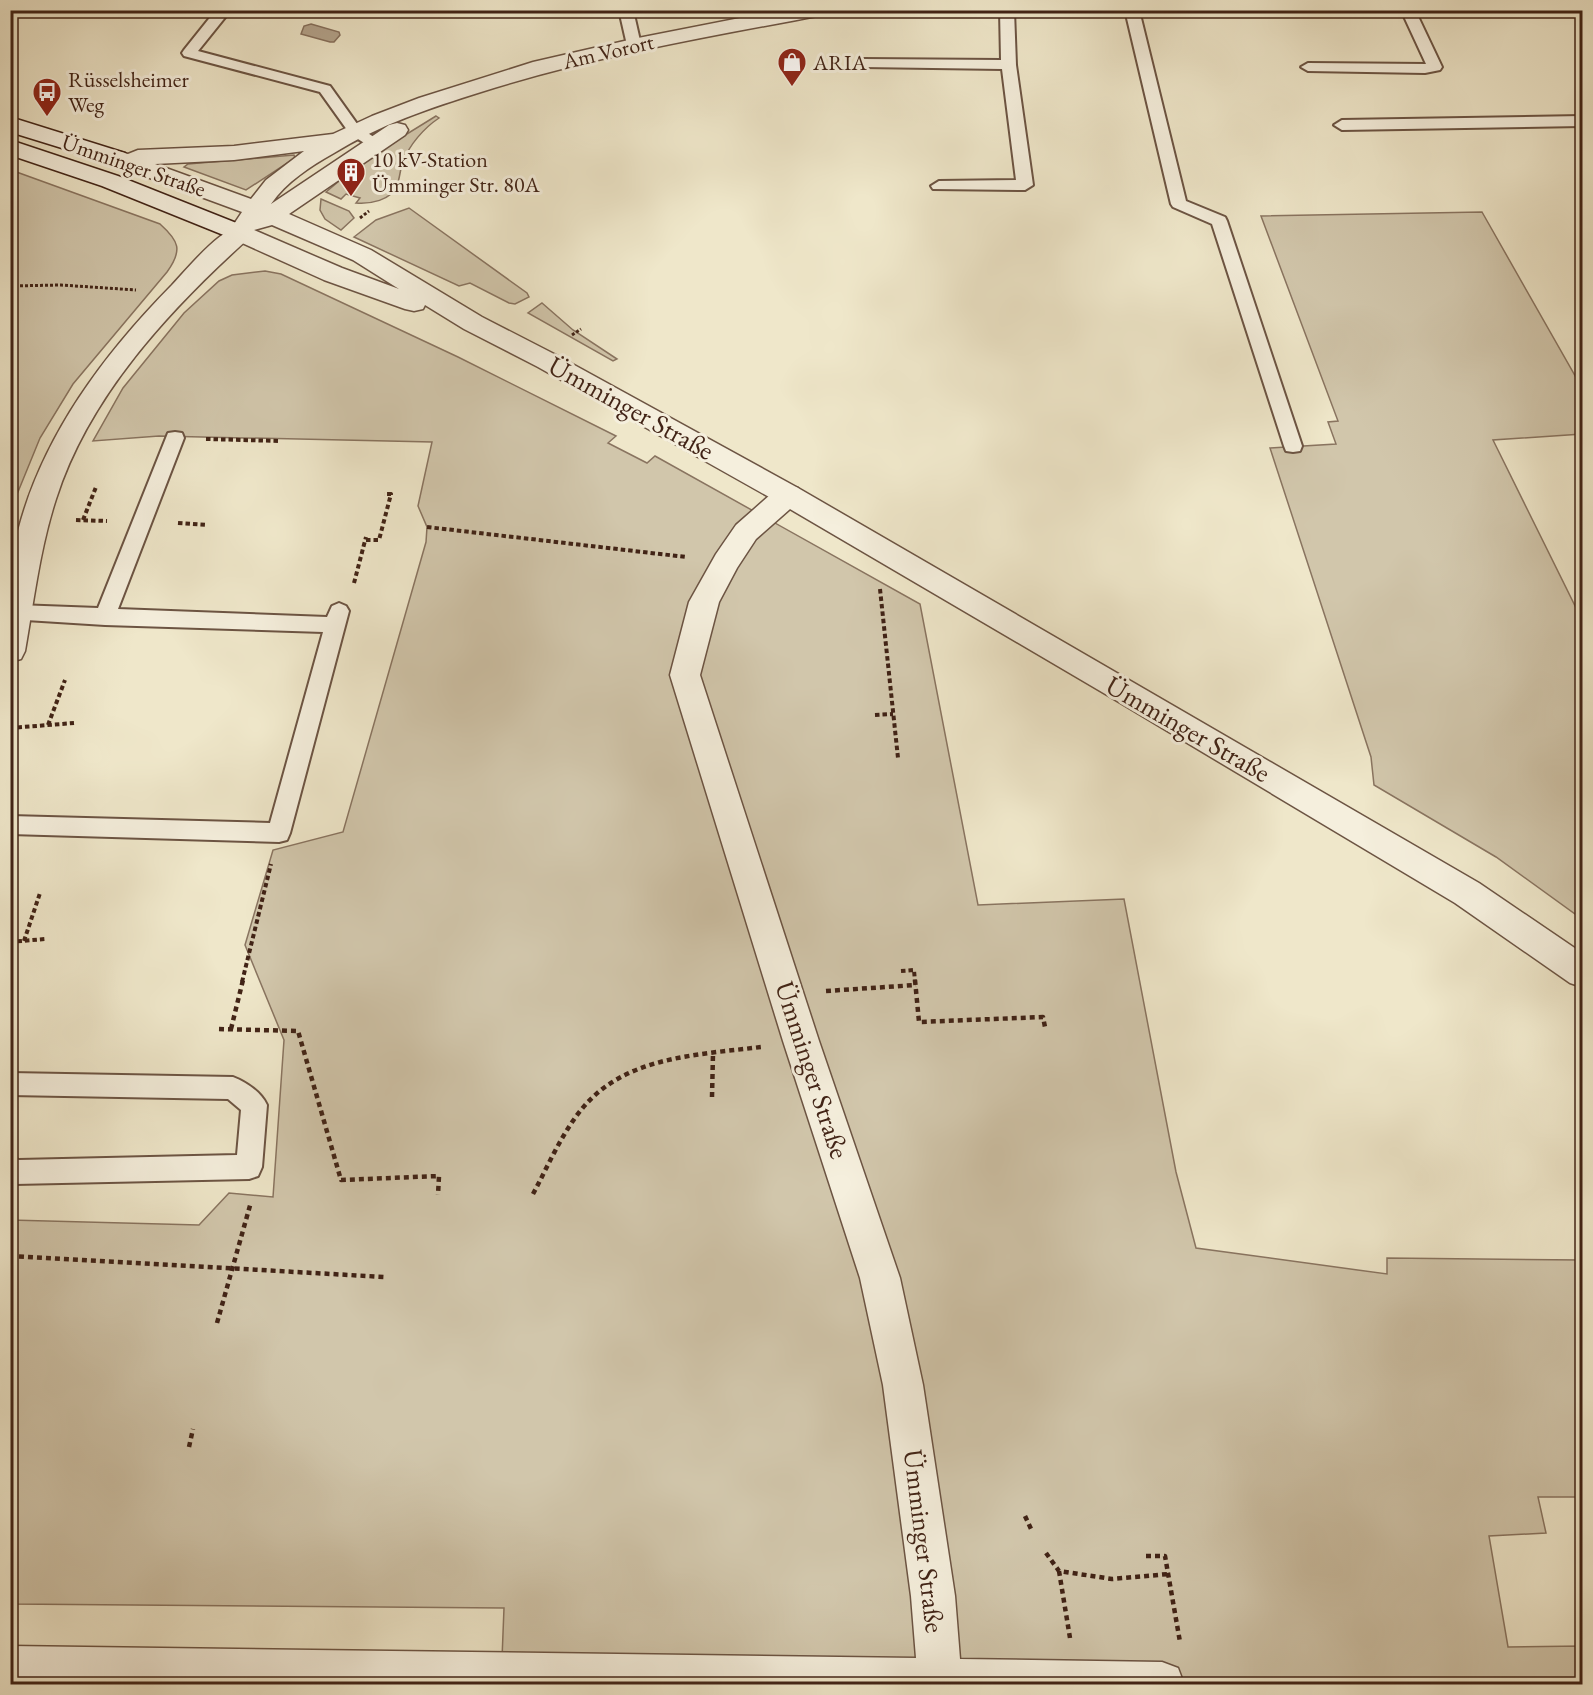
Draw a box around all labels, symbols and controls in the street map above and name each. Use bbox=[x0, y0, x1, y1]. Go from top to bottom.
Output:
street label: Am Vorort bbox=[559, 27, 657, 76]
shop icon: ARIA bbox=[776, 46, 808, 88]
place label: ARIA bbox=[812, 48, 867, 77]
place label: Rüsselsheimer Weg bbox=[68, 65, 189, 119]
bus stop icon: Rüsselsheimer Weg bbox=[31, 76, 63, 118]
street label: Ümminger Straße bbox=[58, 127, 210, 204]
place label: 10 kV-Station Ümminger Str. 80A bbox=[372, 145, 540, 199]
building icon: 10 kV-Station Ümminger Str. 80A bbox=[335, 156, 367, 198]
street label: Ümminger Straße bbox=[542, 348, 720, 468]
street label: Ümminger Straße bbox=[1100, 667, 1277, 790]
street label: Ümminger Straße bbox=[767, 977, 858, 1163]
street label: Ümminger Straße bbox=[896, 1447, 953, 1635]

